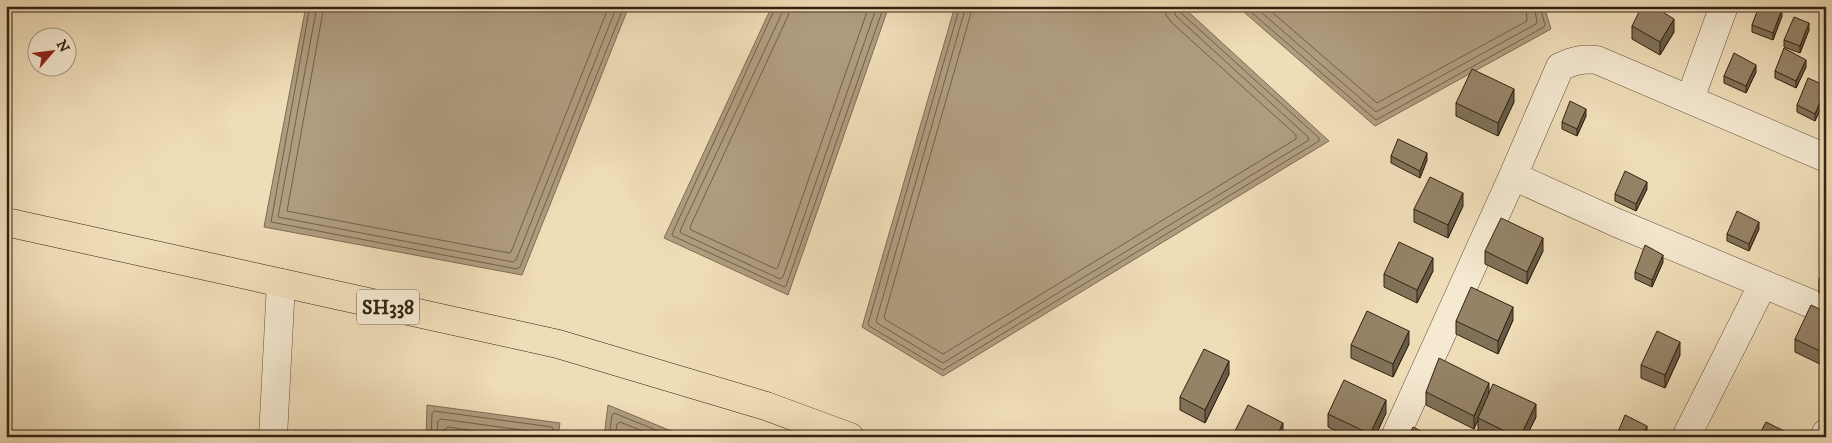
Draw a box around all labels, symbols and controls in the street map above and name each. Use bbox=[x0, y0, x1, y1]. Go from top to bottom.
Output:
north arrow bbox=[28, 28, 78, 78]
text: N bbox=[52, 37, 73, 56]
road number: SH338 bbox=[357, 290, 419, 324]

